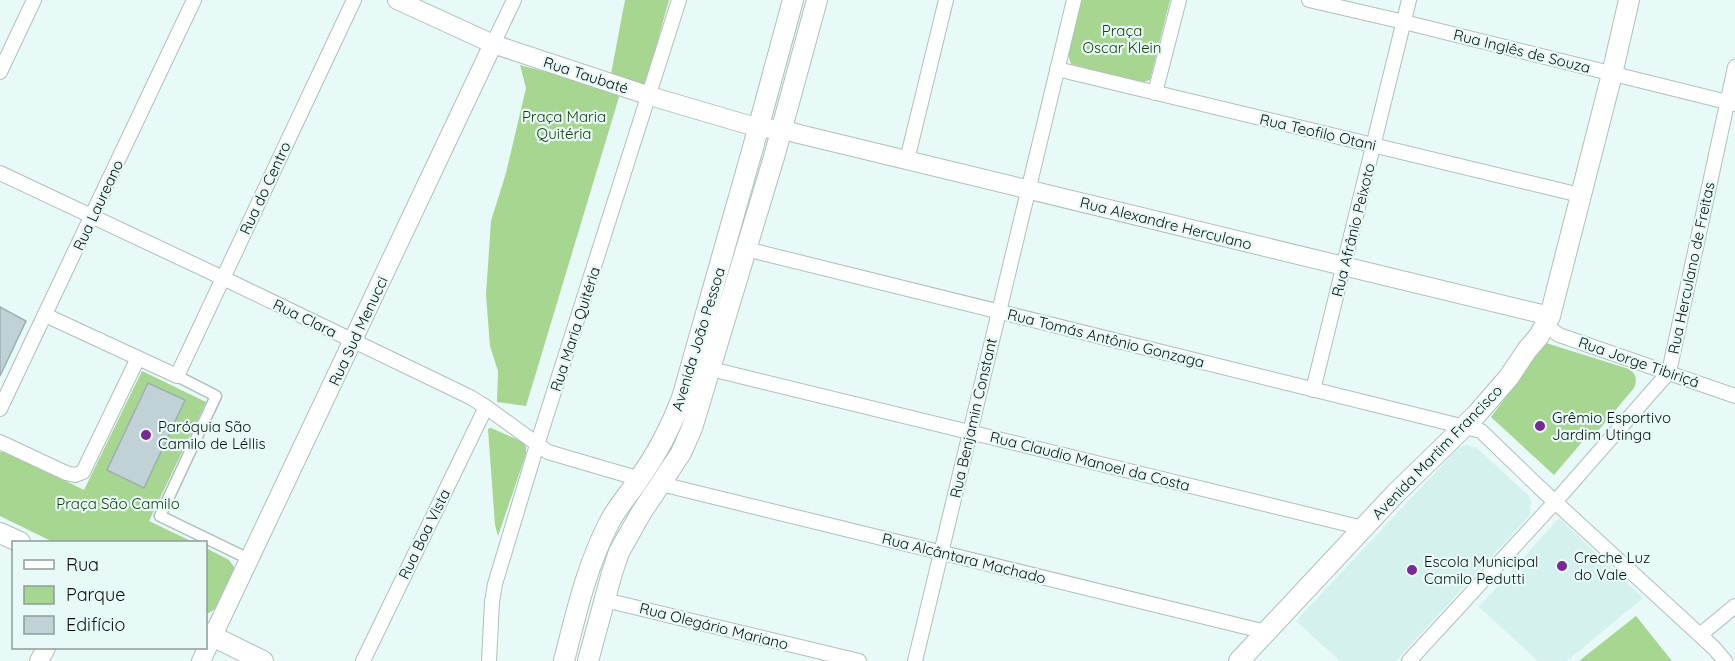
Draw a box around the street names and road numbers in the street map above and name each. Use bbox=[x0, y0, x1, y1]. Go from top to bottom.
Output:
street label: Rua Inglês de Souza bbox=[1452, 25, 1592, 77]
street label: Rua Taubaté bbox=[541, 52, 631, 98]
street label: Rua Teofilo Otani bbox=[1258, 109, 1378, 155]
street label: Rua do Centro bbox=[235, 138, 295, 238]
street label: Rua Laureano bbox=[69, 157, 127, 253]
street label: Rua Afrânio Peixoto bbox=[1327, 161, 1379, 299]
street label: Rua Herculano de Freitas bbox=[1663, 180, 1719, 356]
street label: Rua Alexandre Herculano bbox=[1078, 192, 1254, 254]
street label: Rua Maria Quitéria bbox=[546, 264, 604, 394]
street label: Avenida João Pessoa bbox=[667, 265, 729, 413]
street label: Rua Sud Menucci bbox=[324, 273, 392, 389]
street label: Rua Clara bbox=[270, 294, 340, 342]
street label: Rua Tomás Antônio Gonzaga bbox=[1006, 304, 1206, 372]
street label: Rua Jorge Tibiriçá bbox=[1576, 332, 1702, 392]
street label: Rua Benjamin Constant bbox=[945, 336, 1001, 500]
street label: Avenida Martim Francisco bbox=[1368, 381, 1506, 523]
street label: Rua Claudio Manoel da Costa bbox=[988, 427, 1192, 495]
street label: Rua Boa Vista bbox=[394, 486, 454, 582]
street label: Rua Alcântara Machado bbox=[880, 528, 1048, 588]
street label: Rua Olegário Mariano bbox=[638, 598, 790, 654]

